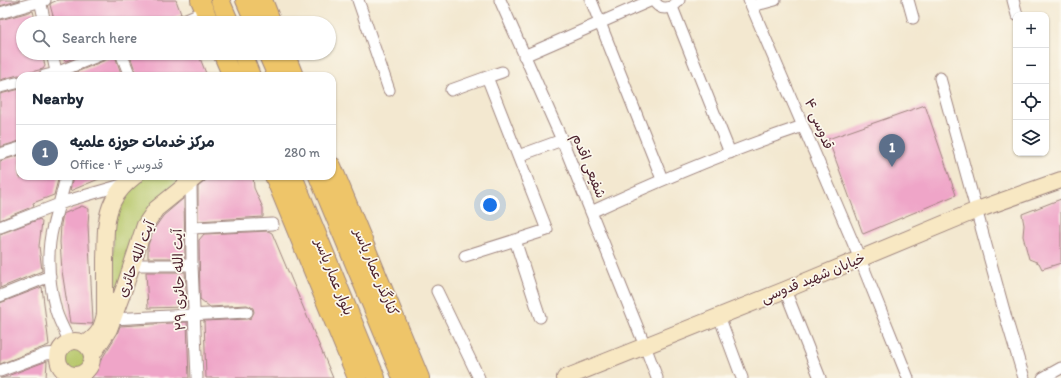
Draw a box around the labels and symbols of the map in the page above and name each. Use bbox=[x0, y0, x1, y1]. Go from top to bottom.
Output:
street label: قدوسی ۴ bbox=[801, 96, 837, 152]
street label: شفیعی اقدم bbox=[566, 131, 610, 202]
pin: 1 bbox=[879, 134, 905, 167]
your location bbox=[480, 195, 500, 215]
street label: آیت الله حائری bbox=[114, 218, 159, 300]
street label: کنارگذر عمار یاسر bbox=[350, 225, 402, 318]
street label: آیت الله حائری ۲۹ bbox=[169, 228, 189, 331]
street label: بلوار عمار یاسر bbox=[311, 235, 357, 318]
street label: خیابان شهید قدوسی bbox=[758, 249, 868, 307]

